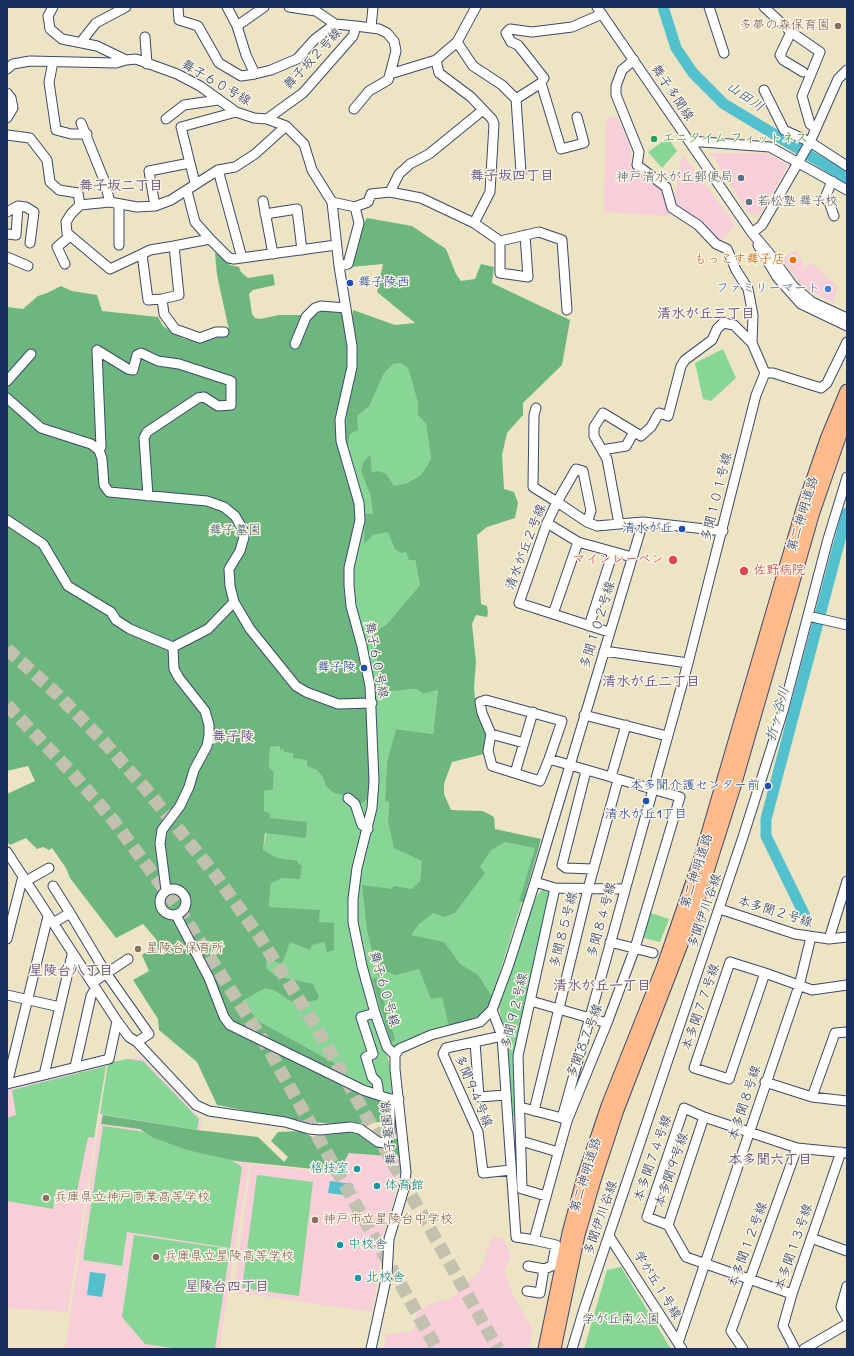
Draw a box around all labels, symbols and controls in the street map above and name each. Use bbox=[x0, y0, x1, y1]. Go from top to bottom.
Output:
place label: 多夢の森保育園 bbox=[739, 18, 830, 34]
marker: 多夢の森保育園 bbox=[833, 21, 843, 31]
street label: 舞子坂２号線 bbox=[281, 25, 345, 93]
street label: 舞子６０号線 bbox=[178, 57, 254, 109]
street label: 舞子多聞線 bbox=[647, 62, 697, 124]
water label: 山田川 bbox=[723, 78, 767, 116]
place label: エニタイム フィットネス bbox=[662, 131, 808, 147]
marker: エニタイム フィットネス bbox=[649, 134, 659, 144]
district label: 舞子坂四丁目 bbox=[470, 168, 554, 184]
place label: 神戸清水が丘郵便局 bbox=[616, 170, 733, 186]
marker: 神戸清水が丘郵便局 bbox=[736, 173, 746, 183]
district label: 舞子坂二丁目 bbox=[79, 178, 163, 194]
place label: 若松塾 舞子校 bbox=[757, 194, 838, 210]
marker: 若松塾 舞子校 bbox=[744, 197, 754, 207]
place label: もっこす舞子店 bbox=[694, 252, 785, 268]
marker: もっこす舞子店 bbox=[788, 255, 798, 265]
place label: 舞子陵西 bbox=[358, 275, 410, 291]
marker: 舞子陵西 bbox=[345, 278, 355, 288]
place label: ファミリーマート bbox=[716, 281, 820, 297]
marker: ファミリーマート bbox=[823, 284, 833, 294]
district label: 清水が丘三丁目 bbox=[657, 306, 755, 322]
street label: 多聞１０１号線 bbox=[698, 451, 736, 543]
street label: 第二神明道路 bbox=[784, 474, 822, 554]
street label: 清水が丘２号線 bbox=[502, 502, 550, 592]
place label: 清水が丘 bbox=[622, 521, 674, 537]
park label: 舞子墓園 bbox=[209, 523, 261, 539]
marker: 清水が丘 bbox=[677, 524, 687, 534]
place label: マインレーベン bbox=[572, 552, 664, 568]
marker: マインレーベン bbox=[667, 554, 679, 566]
place label: 佐野病院 bbox=[753, 563, 805, 579]
marker: 佐野病院 bbox=[738, 565, 750, 577]
street label: 多聞１０２号線 bbox=[577, 579, 619, 671]
street label: 舞子６０号線 bbox=[361, 620, 391, 700]
place label: 舞子陵 bbox=[317, 660, 356, 676]
marker: 舞子陵 bbox=[359, 663, 369, 673]
district label: 清水が丘二丁目 bbox=[602, 674, 700, 690]
water label: 折ヶ谷川 bbox=[763, 685, 793, 743]
district label: 舞子陵 bbox=[212, 729, 254, 745]
place label: 本多聞介護センター前 bbox=[630, 778, 760, 794]
marker: 本多聞介護センター前 bbox=[763, 781, 773, 791]
marker: 清水が丘1丁目 bbox=[641, 796, 651, 806]
place label: 清水が丘1丁目 bbox=[605, 807, 687, 823]
street label: 第二神明道路 bbox=[678, 831, 716, 911]
street label: 多聞伊川谷線 bbox=[685, 872, 725, 950]
street label: 多聞８４号線 bbox=[584, 880, 620, 960]
street label: 多聞８５号線 bbox=[547, 890, 581, 970]
street label: 本多聞２号線 bbox=[735, 893, 815, 931]
place label: 星陵台保育所 bbox=[146, 941, 224, 957]
marker: 星陵台保育所 bbox=[133, 944, 143, 954]
street label: 舞子６０号線 bbox=[366, 949, 402, 1029]
street label: 本多聞７７号線 bbox=[679, 961, 723, 1053]
district label: 星陵台八丁目 bbox=[29, 963, 113, 979]
street label: 多聞９２号線 bbox=[499, 971, 531, 1051]
district label: 清水が丘一丁目 bbox=[553, 978, 651, 994]
street label: 多聞８７号線 bbox=[564, 1002, 606, 1080]
street label: 多聞９４号線 bbox=[451, 1052, 495, 1130]
street label: 本多聞８号線 bbox=[726, 1063, 764, 1143]
street label: 舞子墓園線 bbox=[378, 1100, 400, 1166]
street label: 本多聞７４号線 bbox=[631, 1112, 675, 1204]
street label: 本多聞９号線 bbox=[652, 1131, 692, 1209]
street label: 第二神明道路 bbox=[567, 1135, 605, 1215]
district label: 本多聞六丁目 bbox=[728, 1152, 812, 1168]
place label: 格技室 bbox=[310, 1161, 349, 1177]
marker: 格技室 bbox=[352, 1164, 362, 1174]
place label: 体育館 bbox=[385, 1178, 424, 1194]
street label: 多聞伊川谷線 bbox=[581, 1179, 621, 1257]
marker: 体育館 bbox=[372, 1181, 382, 1191]
place label: 兵庫県立神戸商業高等学校 bbox=[54, 1190, 210, 1206]
marker: 兵庫県立神戸商業高等学校 bbox=[41, 1193, 51, 1203]
street label: 本多聞１２号線 bbox=[725, 1200, 771, 1290]
street label: 本多聞１３号線 bbox=[772, 1201, 816, 1293]
place label: 神戸市立星陵台中学校 bbox=[323, 1212, 453, 1228]
marker: 神戸市立星陵台中学校 bbox=[310, 1215, 320, 1225]
place label: 中校舎 bbox=[348, 1237, 387, 1253]
marker: 中校舎 bbox=[335, 1240, 345, 1250]
street label: 学が丘１号線 bbox=[630, 1248, 684, 1322]
place label: 兵庫県立星陵高等学校 bbox=[164, 1249, 294, 1265]
marker: 兵庫県立星陵高等学校 bbox=[151, 1252, 161, 1262]
place label: 北校舎 bbox=[366, 1270, 405, 1286]
marker: 北校舎 bbox=[353, 1273, 363, 1283]
district label: 星陵台四丁目 bbox=[185, 1279, 269, 1295]
park label: 学が丘南公園 bbox=[582, 1312, 660, 1328]

